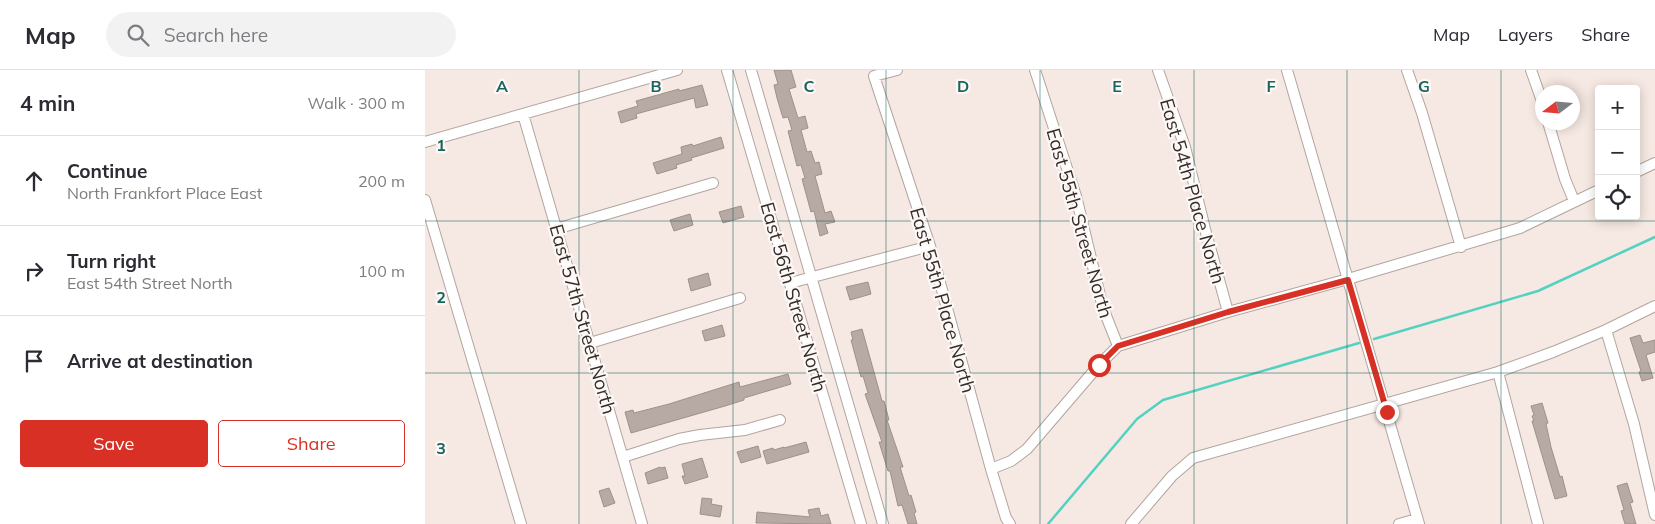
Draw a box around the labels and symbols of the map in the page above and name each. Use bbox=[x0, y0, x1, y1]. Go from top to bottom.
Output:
text: A bbox=[496, 76, 508, 96]
text: B bbox=[650, 76, 662, 96]
text: C bbox=[804, 76, 815, 96]
text: D bbox=[957, 76, 969, 96]
text: E bbox=[1112, 76, 1122, 96]
text: F bbox=[1266, 76, 1276, 96]
text: G bbox=[1418, 76, 1430, 96]
north arrow bbox=[1535, 85, 1580, 130]
street label: East 54th Place North bbox=[1155, 95, 1231, 287]
street label: East 55th Street North bbox=[1041, 125, 1119, 321]
text: 1 bbox=[436, 135, 446, 155]
street label: East 56th Street North bbox=[755, 199, 833, 395]
street label: East 55th Place North bbox=[905, 204, 981, 396]
street label: East 57th Street North bbox=[544, 221, 622, 417]
text: 2 bbox=[436, 287, 446, 307]
route start bbox=[1088, 354, 1111, 377]
route end bbox=[1376, 401, 1399, 424]
text: 3 bbox=[436, 438, 446, 458]

